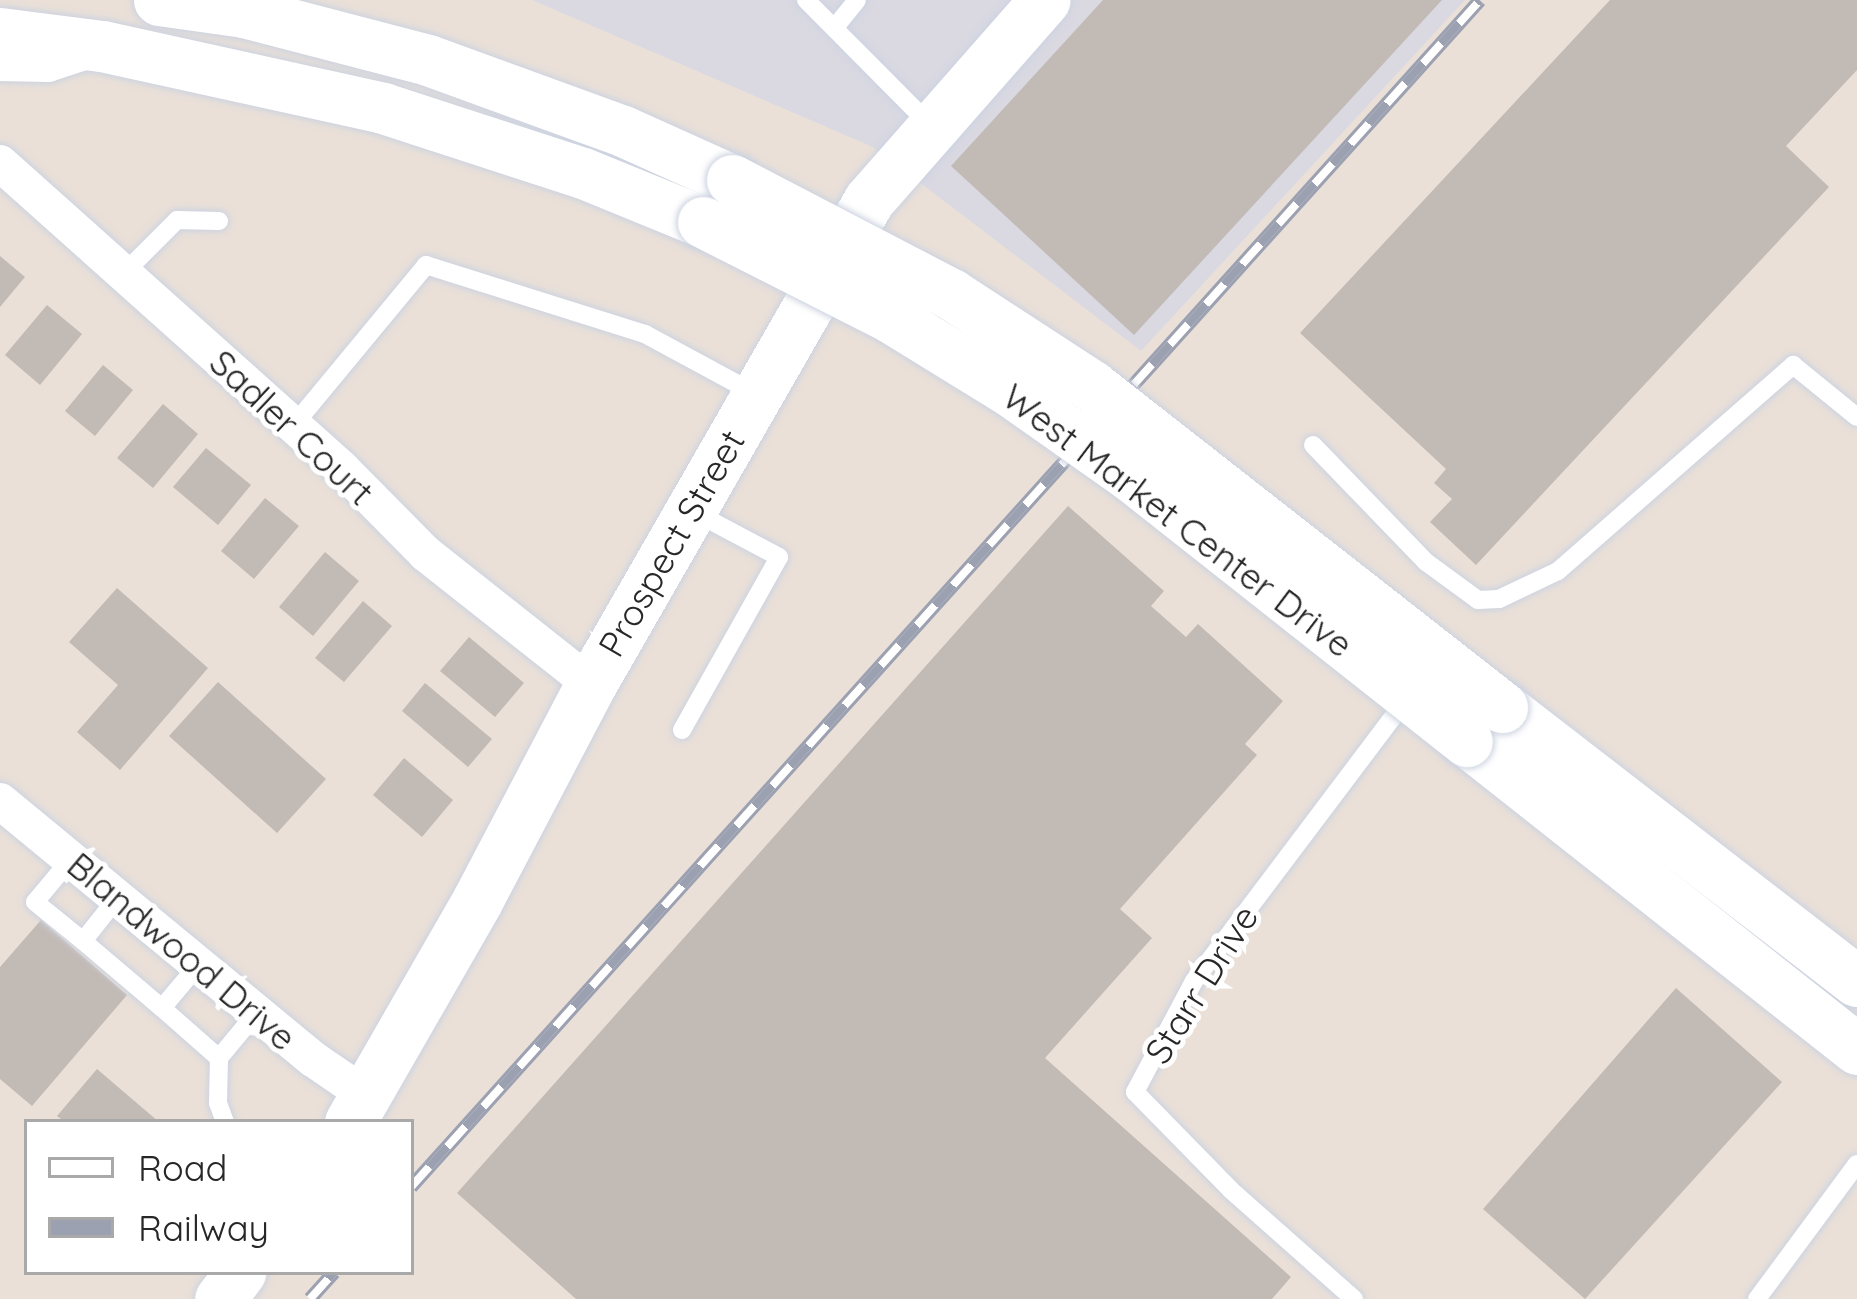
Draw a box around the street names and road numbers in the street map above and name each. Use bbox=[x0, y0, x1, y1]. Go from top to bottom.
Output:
street label: Sadler Court bbox=[201, 340, 383, 514]
street label: West Market Center Drive bbox=[994, 374, 1362, 666]
street label: Prospect Street bbox=[589, 422, 753, 664]
street label: Blandwood Drive bbox=[59, 843, 305, 1059]
street label: Starr Drive bbox=[1135, 897, 1267, 1071]

